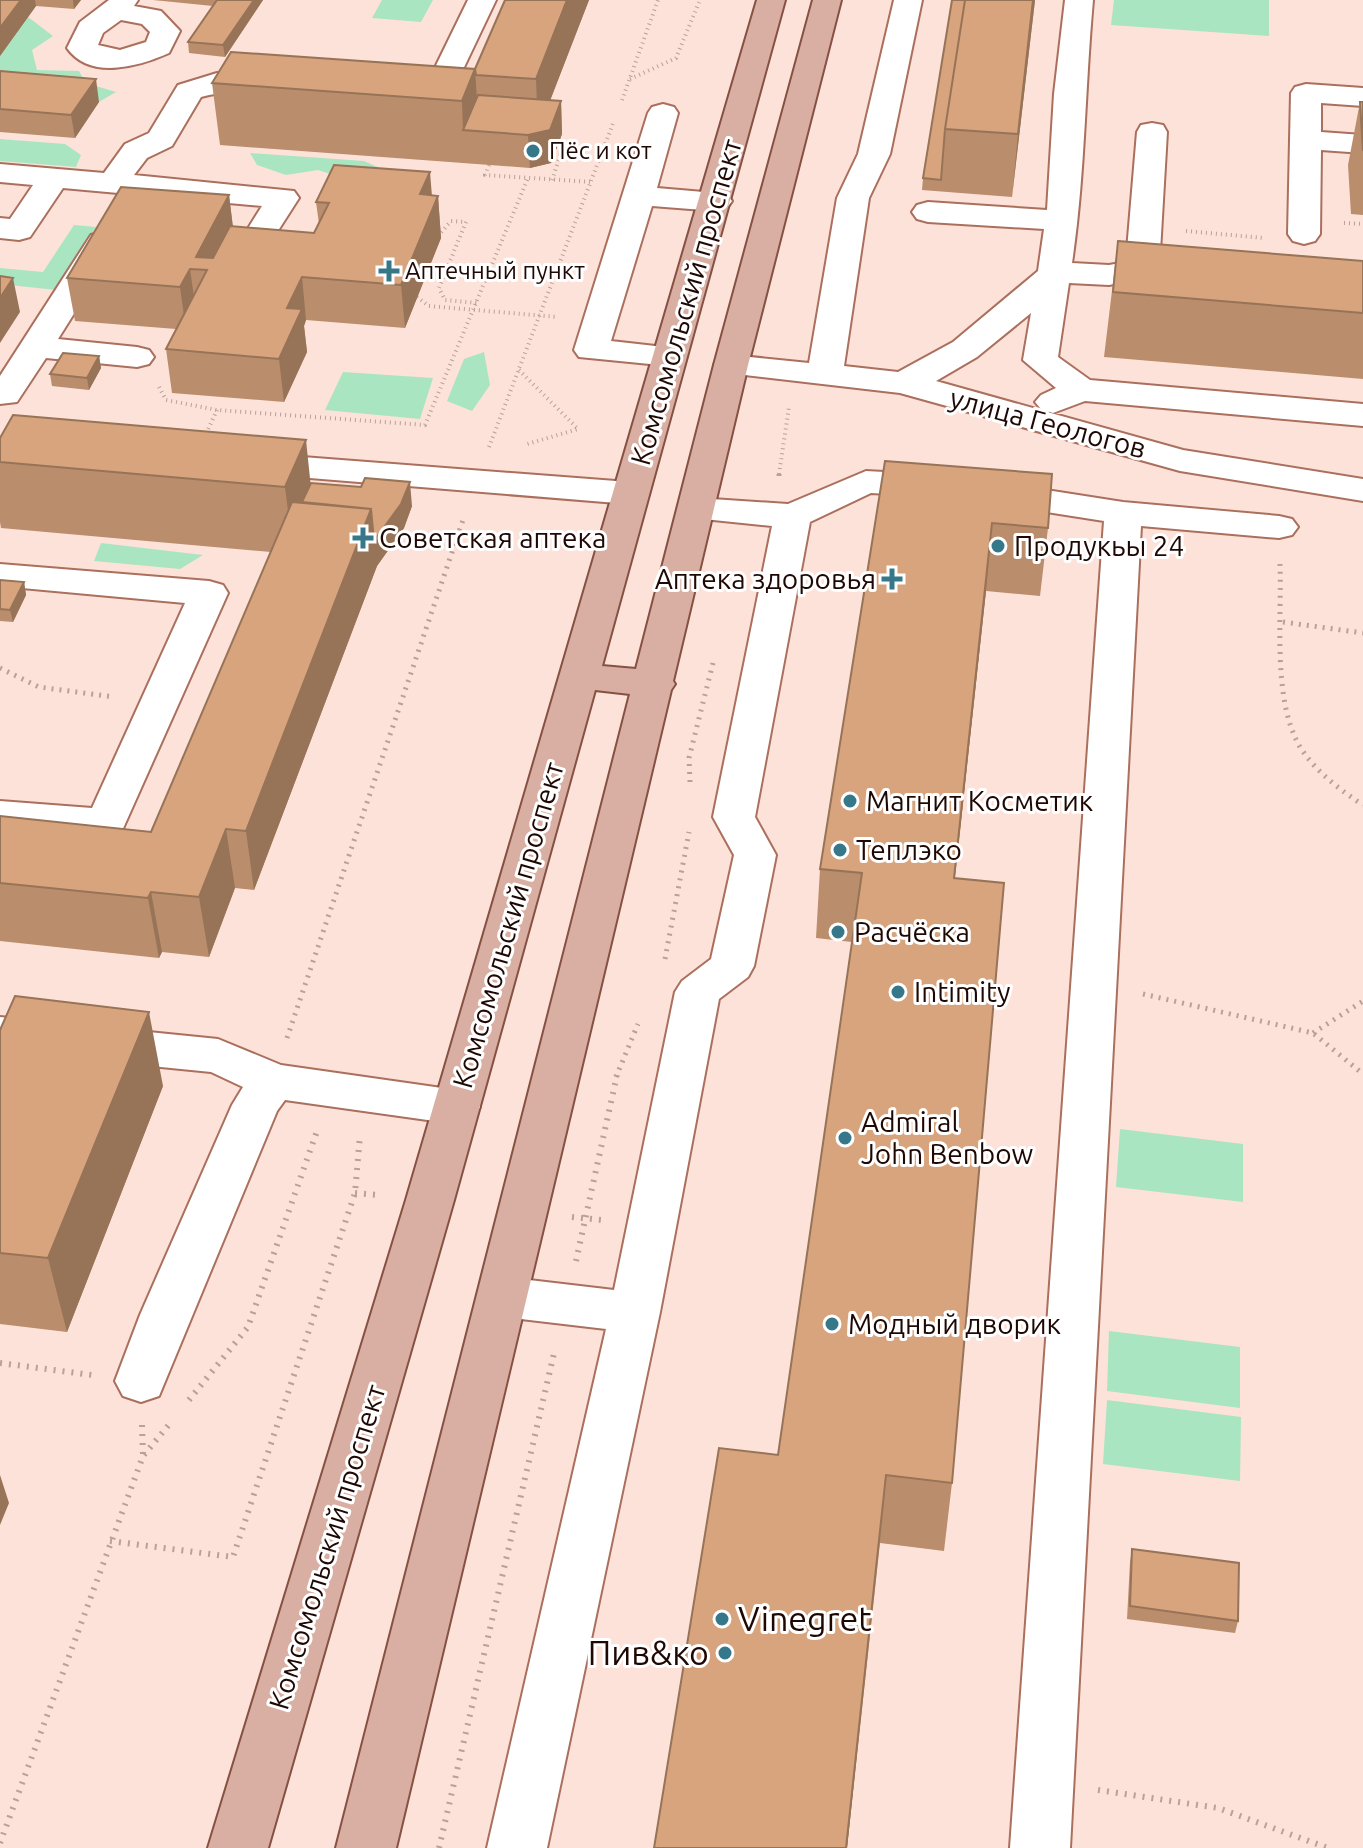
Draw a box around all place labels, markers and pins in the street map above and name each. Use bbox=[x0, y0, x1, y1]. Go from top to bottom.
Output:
place label: Пёс и кот bbox=[549, 137, 652, 164]
marker: Пёс и кот bbox=[524, 142, 542, 160]
place label: Аптечный пункт bbox=[405, 257, 585, 284]
marker: Аптечный пункт bbox=[380, 262, 398, 280]
place label: Советская аптека bbox=[379, 522, 606, 553]
marker: Советская аптека bbox=[354, 529, 372, 547]
place label: Продукьы 24 bbox=[1014, 530, 1184, 561]
marker: Продукьы 24 bbox=[989, 537, 1007, 555]
place label: Аптека здоровья bbox=[655, 563, 876, 594]
marker: Аптека здоровья bbox=[883, 570, 901, 588]
place label: Магнит Косметик bbox=[866, 785, 1093, 816]
marker: Магнит Косметик bbox=[841, 792, 859, 810]
place label: Теплэко bbox=[856, 834, 962, 865]
marker: Теплэко bbox=[831, 841, 849, 859]
place label: Расчёска bbox=[854, 916, 970, 947]
marker: Расчёска bbox=[829, 923, 847, 941]
place label: Intimity bbox=[914, 976, 1010, 1007]
marker: Intimity bbox=[889, 983, 907, 1001]
place label: Admiral John Benbow bbox=[861, 1106, 1034, 1169]
marker: Admiral John Benbow bbox=[836, 1129, 854, 1147]
place label: Модный дворик bbox=[848, 1308, 1061, 1339]
marker: Модный дворик bbox=[823, 1315, 841, 1333]
place label: Vinegret bbox=[738, 1599, 872, 1637]
marker: Vinegret bbox=[713, 1610, 731, 1628]
place label: Пив&ко bbox=[588, 1633, 709, 1671]
marker: Пив&ко bbox=[716, 1644, 734, 1662]

